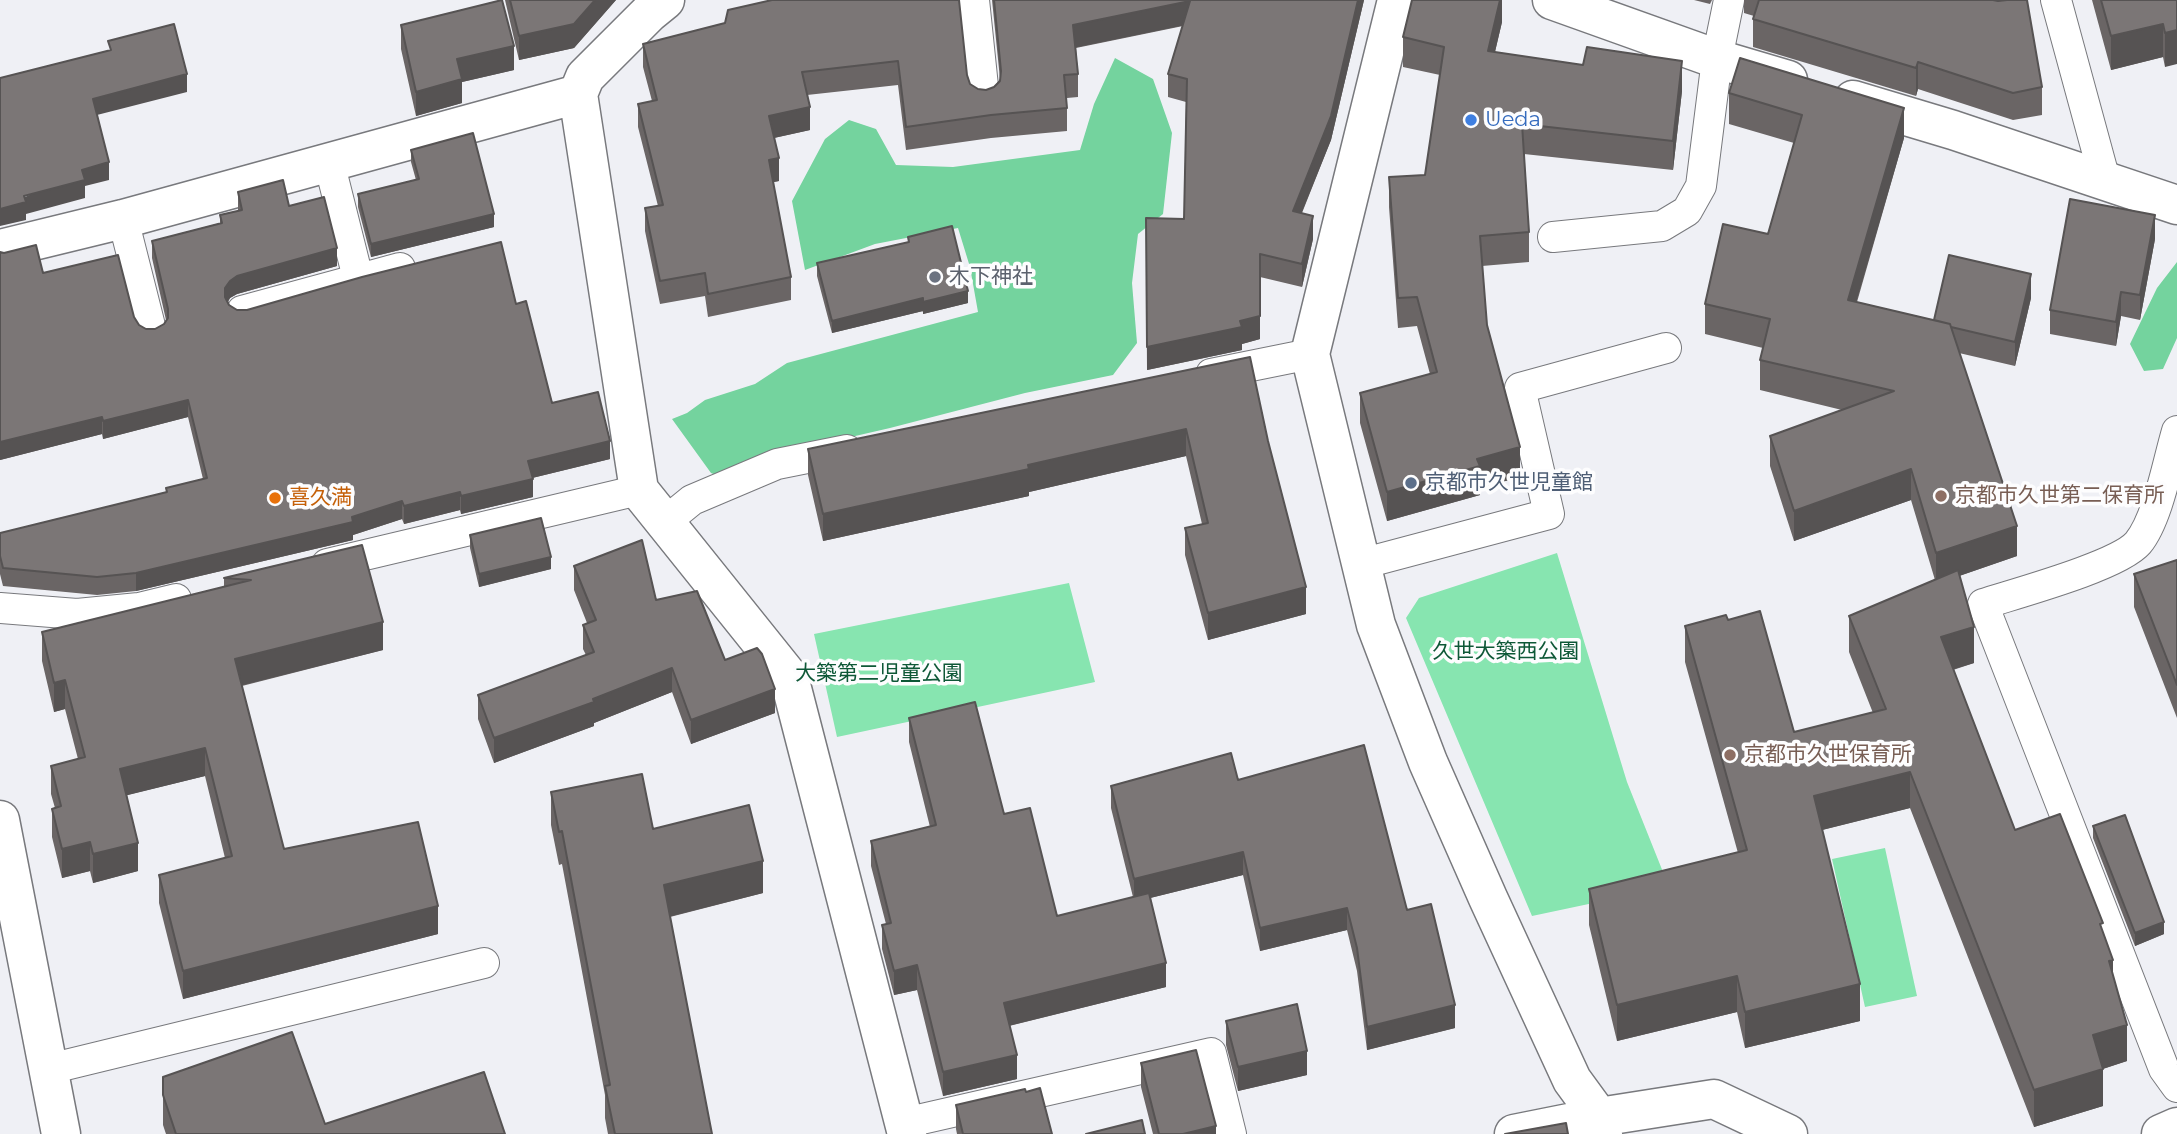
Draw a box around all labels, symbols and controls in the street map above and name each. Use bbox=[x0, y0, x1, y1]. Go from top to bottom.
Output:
place label: Ueda bbox=[1485, 107, 1541, 133]
marker: Ueda bbox=[1463, 112, 1479, 128]
place label: 木下神社 bbox=[949, 264, 1033, 290]
marker: 木下神社 bbox=[927, 269, 943, 285]
place label: 京都市久世児童館 bbox=[1425, 470, 1593, 496]
marker: 京都市久世児童館 bbox=[1403, 475, 1419, 491]
place label: 京都市久世第二保育所 bbox=[1955, 483, 2165, 509]
place label: 喜久満 bbox=[289, 485, 352, 511]
marker: 京都市久世第二保育所 bbox=[1933, 488, 1949, 504]
marker: 喜久満 bbox=[267, 490, 283, 506]
park label: 久世大築西公園 bbox=[1433, 639, 1579, 665]
park label: 大築第二児童公園 bbox=[795, 661, 963, 687]
place label: 京都市久世保育所 bbox=[1744, 742, 1912, 768]
marker: 京都市久世保育所 bbox=[1722, 747, 1738, 763]

